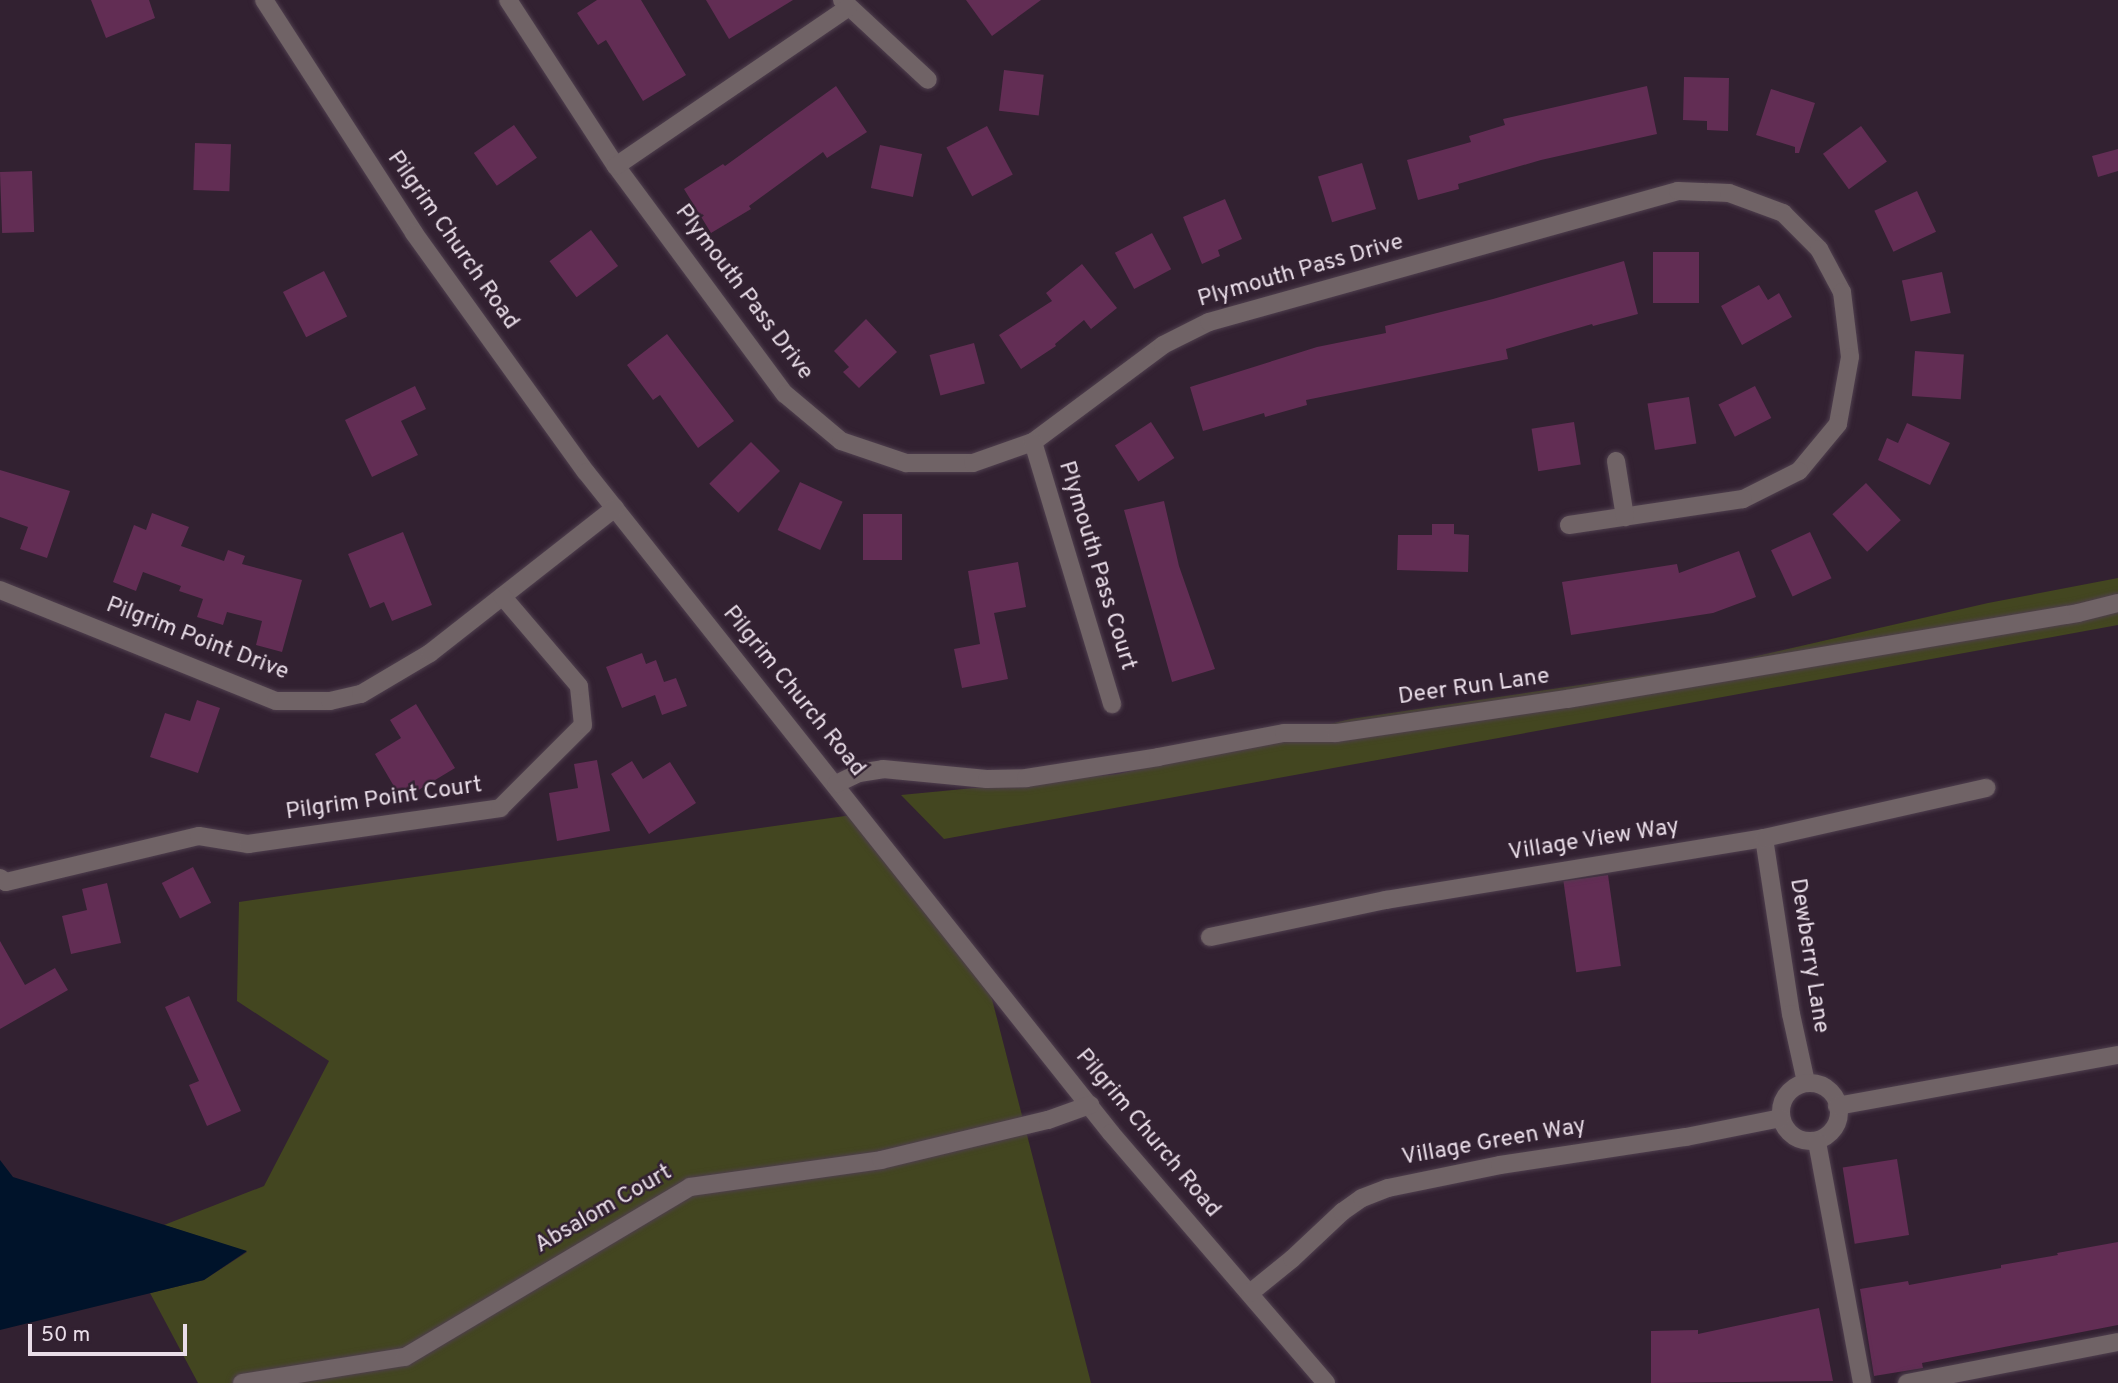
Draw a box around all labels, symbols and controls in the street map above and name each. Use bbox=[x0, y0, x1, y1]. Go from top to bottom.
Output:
street label: Pilgrim Church Road bbox=[380, 146, 524, 336]
street label: Plymouth Pass Drive bbox=[668, 200, 818, 386]
street label: Plymouth Pass Drive bbox=[1195, 229, 1407, 315]
street label: Plymouth Pass Court bbox=[1051, 458, 1141, 674]
street label: Pilgrim Point Drive bbox=[102, 592, 292, 688]
street label: Pilgrim Church Road bbox=[716, 601, 870, 783]
street label: Deer Run Lane bbox=[1397, 664, 1551, 712]
street label: Pilgrim Point Court bbox=[284, 773, 484, 827]
street label: Village View Way bbox=[1506, 814, 1682, 868]
street label: Dewberry Lane bbox=[1782, 877, 1834, 1035]
street label: Pilgrim Church Road bbox=[1068, 1044, 1226, 1224]
street label: Village Green Way bbox=[1400, 1113, 1588, 1173]
street label: Absalom Court bbox=[531, 1160, 677, 1260]
scale bar bbox=[32, 1310, 191, 1354]
text: 50 m bbox=[41, 1322, 90, 1349]

